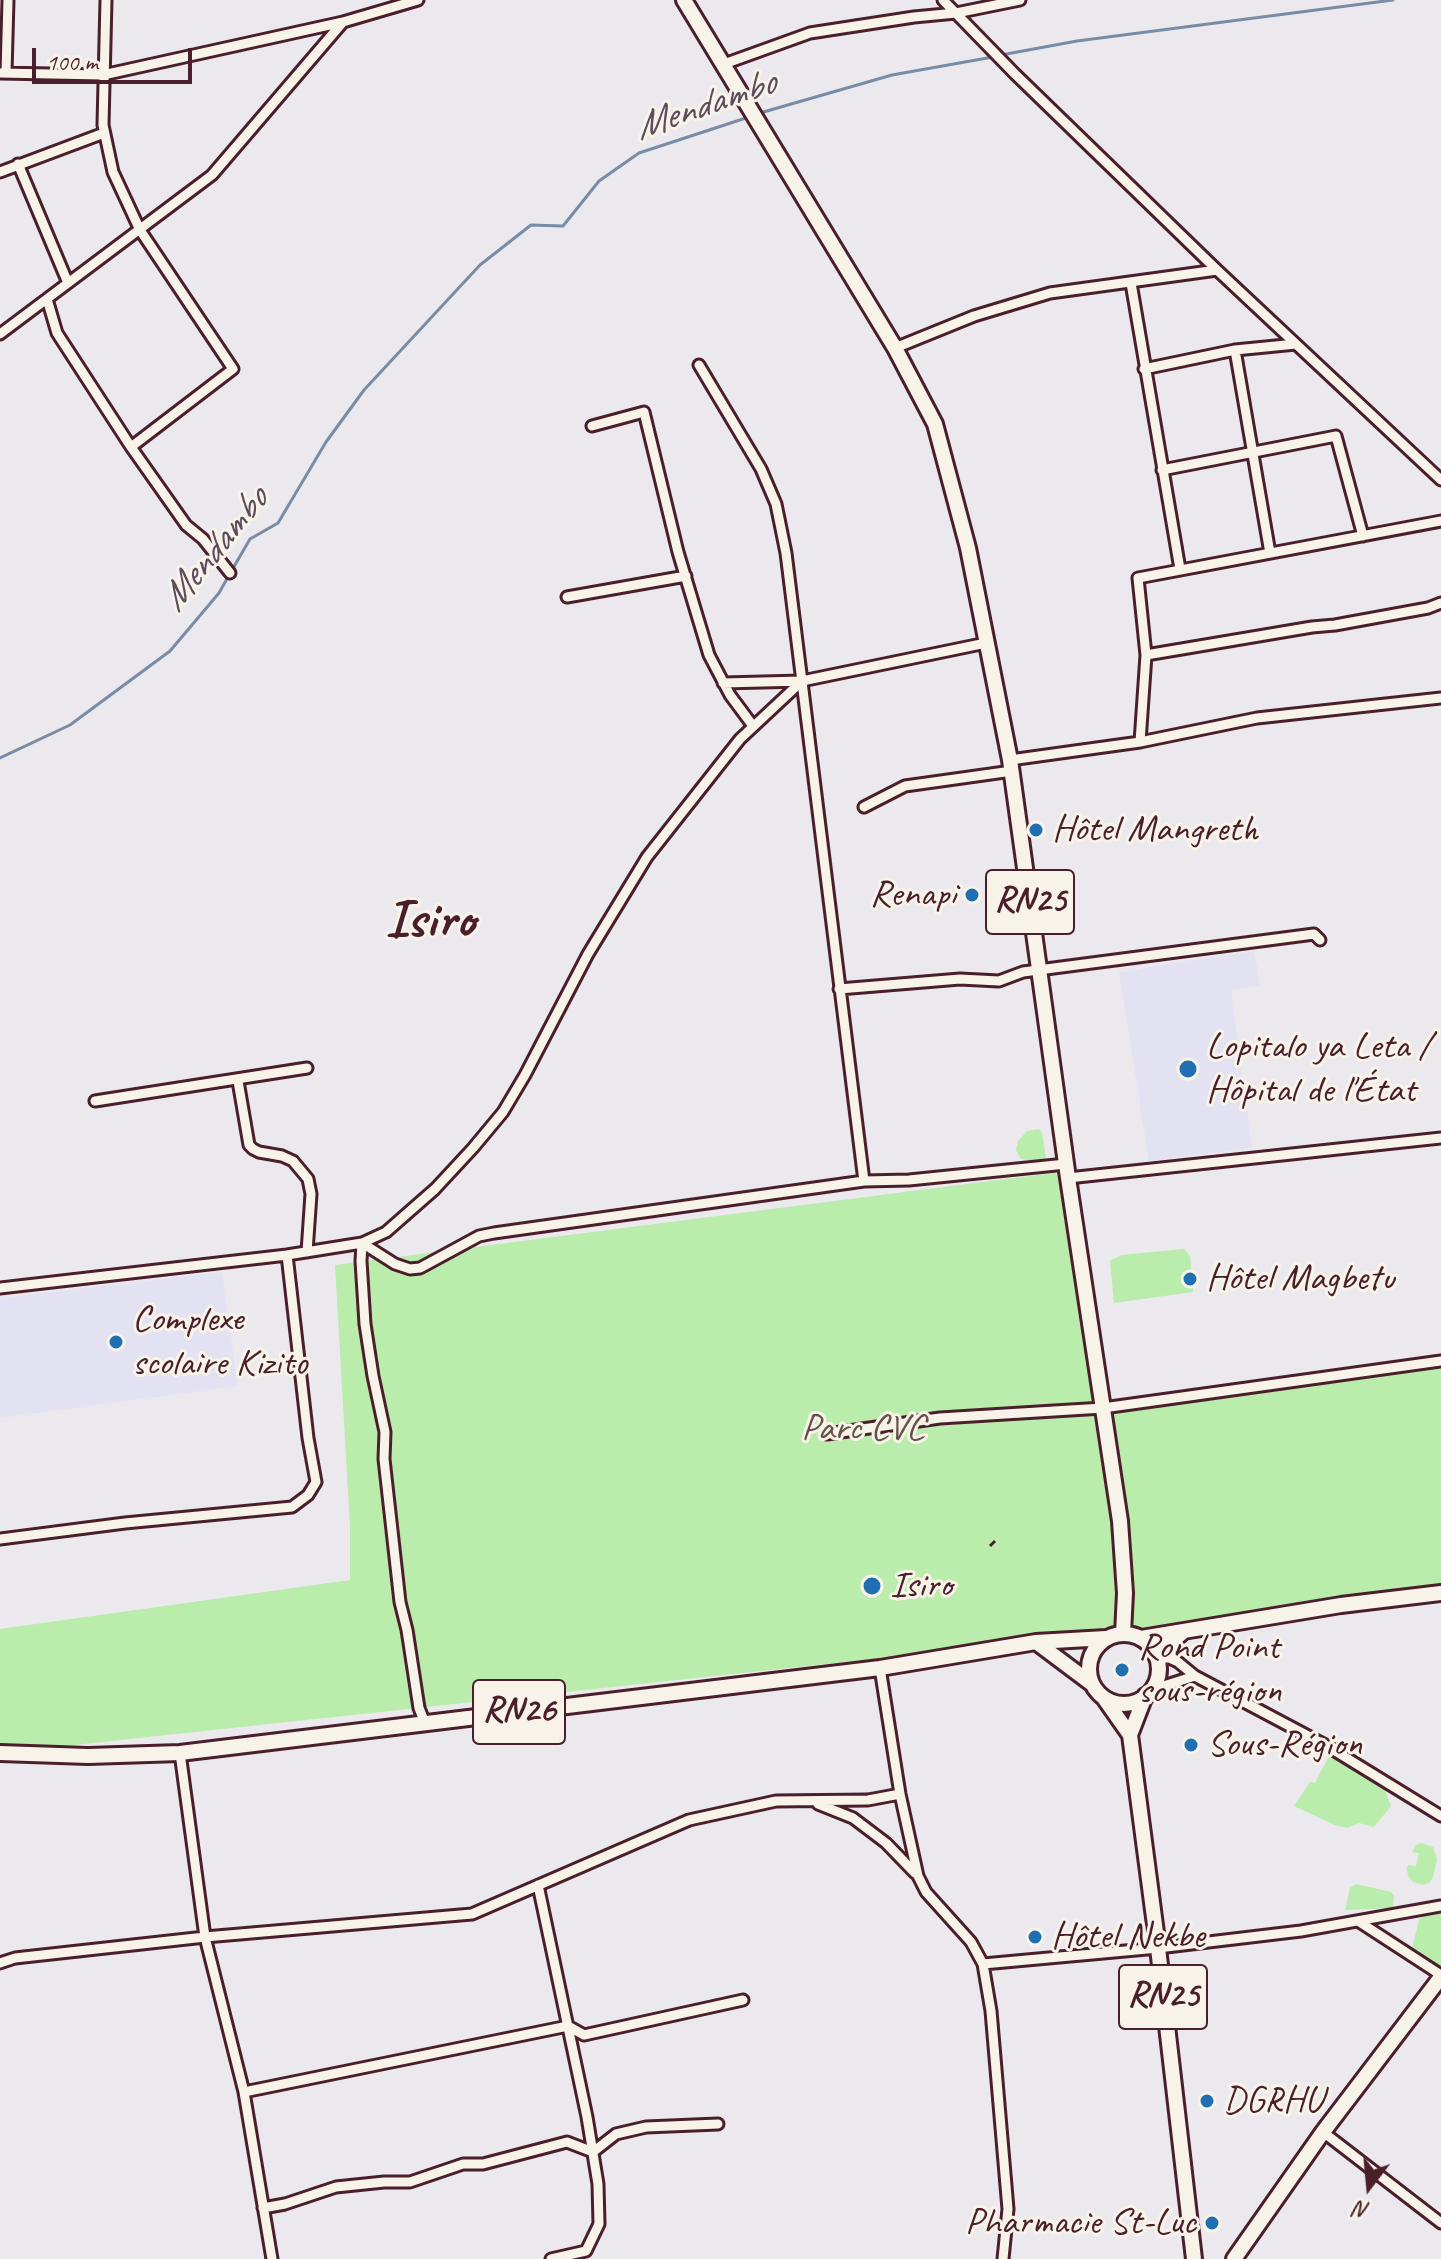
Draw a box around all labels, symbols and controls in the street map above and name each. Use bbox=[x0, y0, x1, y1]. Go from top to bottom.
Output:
scale bar bbox=[36, 32, 196, 82]
text: 100 m bbox=[46, 47, 98, 77]
water label: Mendambo bbox=[628, 60, 782, 152]
water label: Mendambo bbox=[151, 478, 279, 622]
place label: Hôtel Mangreth bbox=[1052, 807, 1258, 853]
marker: Hôtel Mangreth bbox=[1027, 821, 1045, 839]
road number: RN25 bbox=[986, 870, 1074, 934]
place label: Renapi bbox=[870, 872, 956, 918]
marker: Renapi bbox=[963, 886, 981, 904]
district label: Isiro bbox=[385, 890, 475, 954]
place label: Lopitalo ya Leta / Hôpital de l'État bbox=[1206, 1024, 1431, 1114]
marker: Lopitalo ya Leta / Hôpital de l'État bbox=[1177, 1058, 1199, 1080]
place label: Hôtel Magbetu bbox=[1206, 1256, 1394, 1302]
marker: Hôtel Magbetu bbox=[1181, 1270, 1199, 1288]
place label: Complexe scolaire Kizito bbox=[132, 1297, 307, 1386]
marker: Complexe scolaire Kizito bbox=[107, 1333, 125, 1351]
park label: Parc CVC bbox=[801, 1406, 925, 1452]
place label: Isiro bbox=[890, 1563, 952, 1609]
marker: Isiro bbox=[861, 1575, 883, 1597]
place label: Rond Point sous-région bbox=[1138, 1625, 1281, 1714]
marker: Rond Point sous-région bbox=[1113, 1661, 1131, 1679]
road number: RN26 bbox=[473, 1680, 565, 1744]
place label: Sous-Région bbox=[1207, 1722, 1362, 1768]
marker: Sous-Région bbox=[1182, 1736, 1200, 1754]
place label: Hôtel Nekbe bbox=[1051, 1914, 1205, 1960]
marker: Hôtel Nekbe bbox=[1026, 1928, 1044, 1946]
road number: RN25 bbox=[1119, 1965, 1207, 2029]
place label: DGRHU bbox=[1223, 2078, 1323, 2124]
marker: DGRHU bbox=[1198, 2092, 1216, 2110]
north arrow bbox=[1329, 2147, 1409, 2227]
text: N bbox=[1352, 2195, 1373, 2225]
place label: Pharmacie St-Luc bbox=[965, 2200, 1196, 2246]
marker: Pharmacie St-Luc bbox=[1203, 2214, 1221, 2232]

